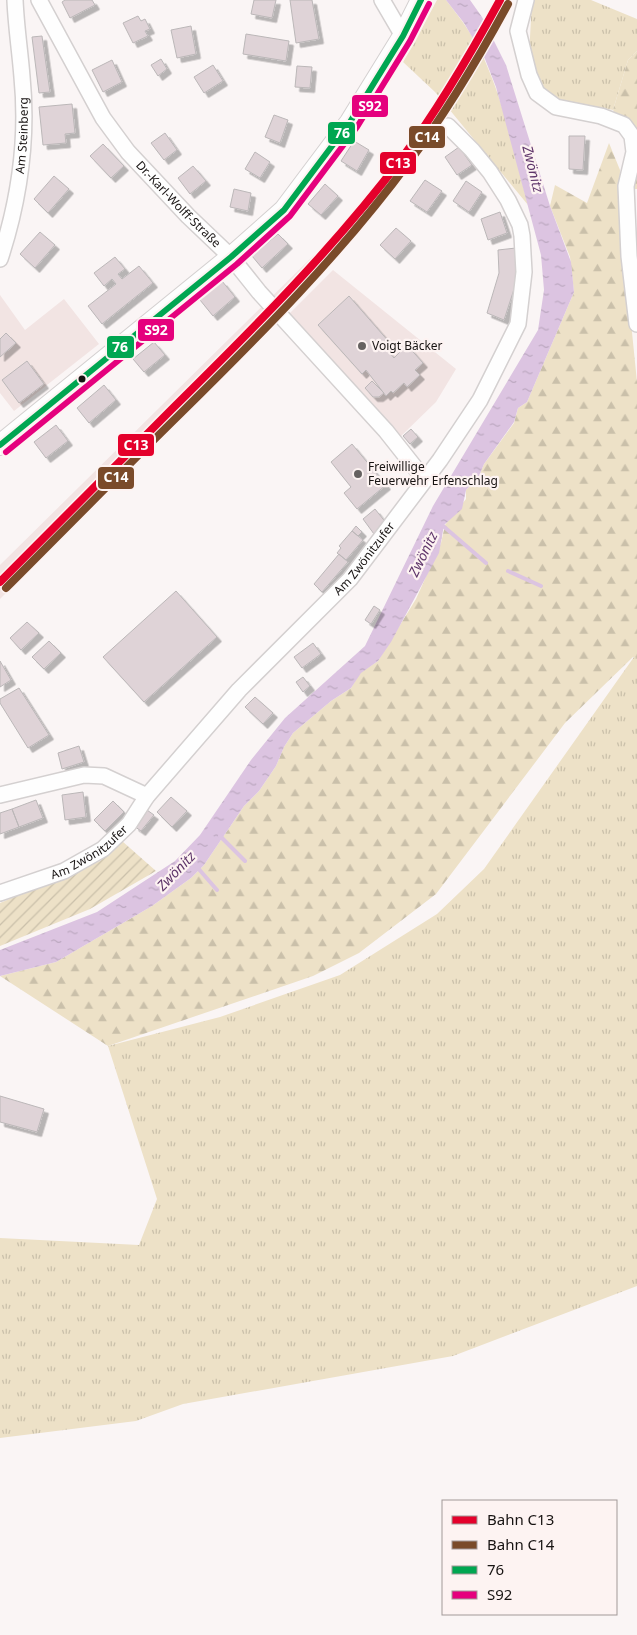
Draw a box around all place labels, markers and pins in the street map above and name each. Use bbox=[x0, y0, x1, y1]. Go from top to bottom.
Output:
place label: Voigt Bäcker bbox=[372, 337, 443, 354]
marker: Voigt Bäcker bbox=[356, 340, 368, 352]
unlabelled marker bbox=[77, 374, 87, 384]
place label: Freiwillige Feuerwehr Erfenschlag bbox=[368, 458, 498, 489]
marker: Freiwillige Feuerwehr Erfenschlag bbox=[352, 468, 364, 480]

